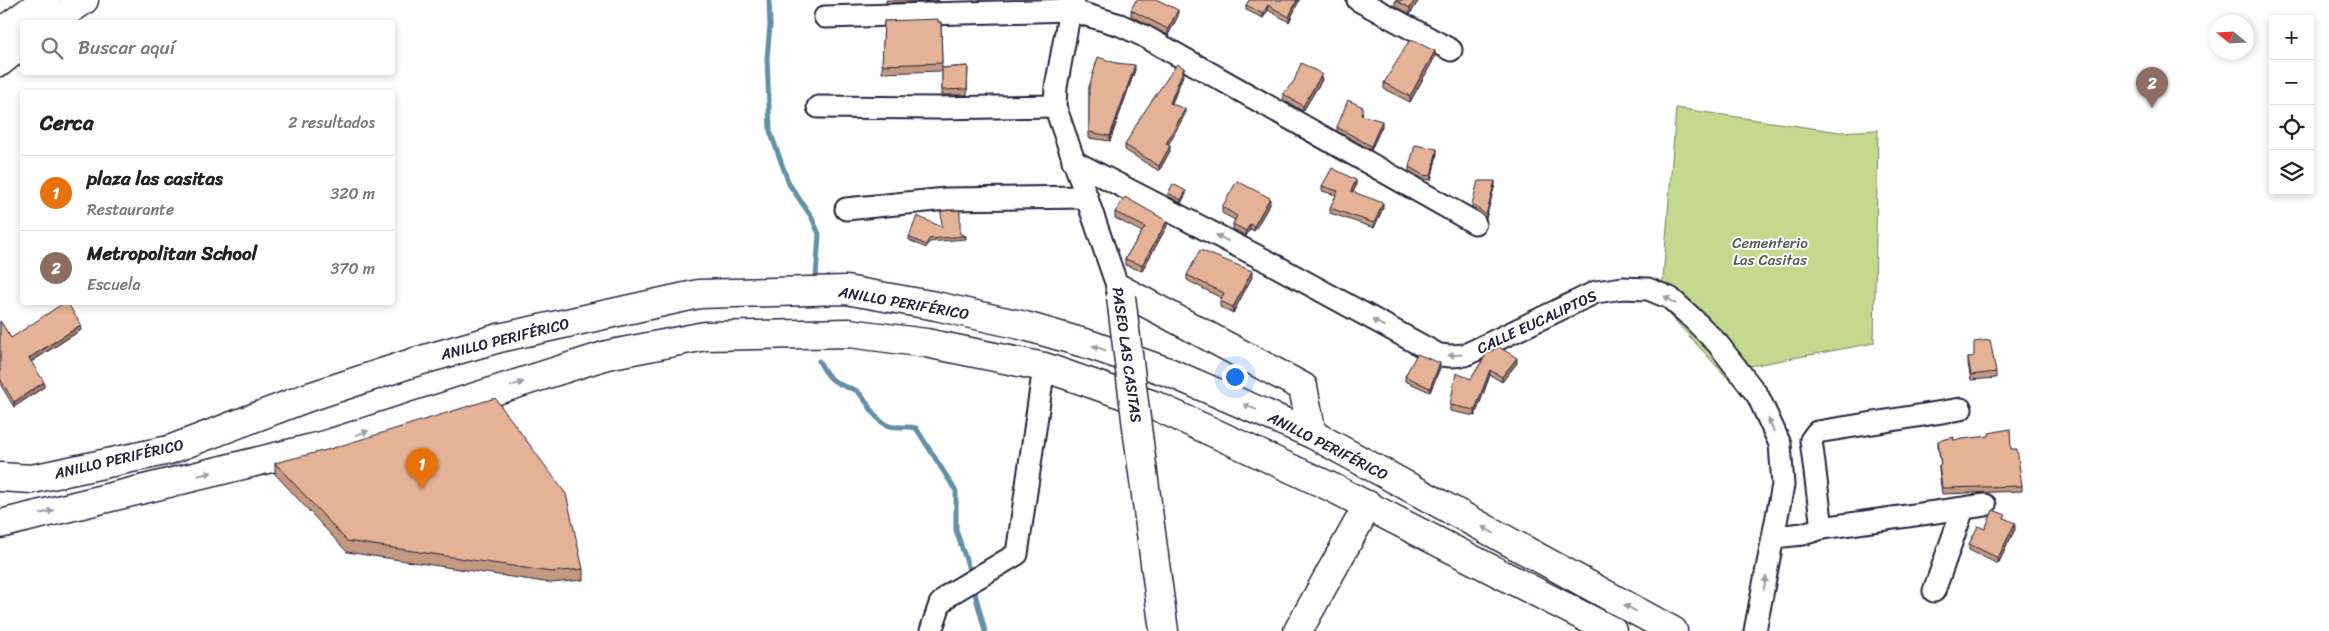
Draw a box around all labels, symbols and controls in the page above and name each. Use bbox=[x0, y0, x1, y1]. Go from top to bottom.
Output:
north arrow bbox=[2209, 15, 2254, 60]
map controls bbox=[2269, 15, 2314, 195]
button: + bbox=[2269, 15, 2314, 60]
search box bbox=[20, 20, 395, 75]
text: Buscar aquí bbox=[78, 31, 175, 64]
icon: search bbox=[38, 34, 66, 62]
button: − bbox=[2269, 60, 2314, 105]
pin: 2 bbox=[2136, 67, 2168, 108]
text: Cerca bbox=[40, 104, 94, 142]
button: locate bbox=[2269, 105, 2314, 150]
text: 2 resultados bbox=[288, 108, 375, 137]
button: layers bbox=[2269, 150, 2314, 195]
text: plaza las casitas bbox=[87, 162, 223, 195]
text: 1 bbox=[53, 179, 59, 208]
text: 320 m bbox=[330, 179, 375, 208]
text: Restaurante bbox=[87, 195, 174, 224]
park label: Cementerio Las Casitas bbox=[1732, 230, 1808, 273]
one-way arrow bbox=[1214, 234, 1229, 242]
text: Metropolitan School bbox=[87, 237, 257, 270]
text: 2 bbox=[51, 254, 61, 283]
text: 370 m bbox=[331, 254, 375, 283]
text: Escuela bbox=[87, 270, 141, 299]
street label: ANILLO PERIFÉRICO bbox=[836, 279, 972, 327]
street label: CALLE EUCALIPTOS bbox=[1472, 282, 1602, 361]
street label: PASEO LAS CASITAS bbox=[1105, 286, 1149, 425]
one-way arrow bbox=[1663, 295, 1677, 305]
street label: ANILLO PERIFÉRICO bbox=[437, 310, 572, 368]
one-way arrow bbox=[1371, 318, 1384, 327]
one-way arrow bbox=[1091, 344, 1106, 351]
one-way arrow bbox=[1447, 352, 1463, 360]
your location bbox=[1222, 364, 1248, 390]
one-way arrow bbox=[510, 379, 525, 387]
one-way arrow bbox=[1243, 403, 1257, 411]
street label: ANILLO PERIFÉRICO bbox=[1262, 404, 1393, 488]
one-way arrow bbox=[1767, 418, 1775, 432]
one-way arrow bbox=[355, 429, 370, 436]
street label: ANILLO PERIFÉRICO bbox=[51, 431, 187, 487]
pin: 1 bbox=[406, 448, 438, 489]
one-way arrow bbox=[198, 470, 213, 478]
one-way arrow bbox=[40, 508, 55, 516]
one-way arrow bbox=[1480, 526, 1495, 534]
one-way arrow bbox=[1761, 576, 1769, 591]
one-way arrow bbox=[1624, 603, 1637, 612]

